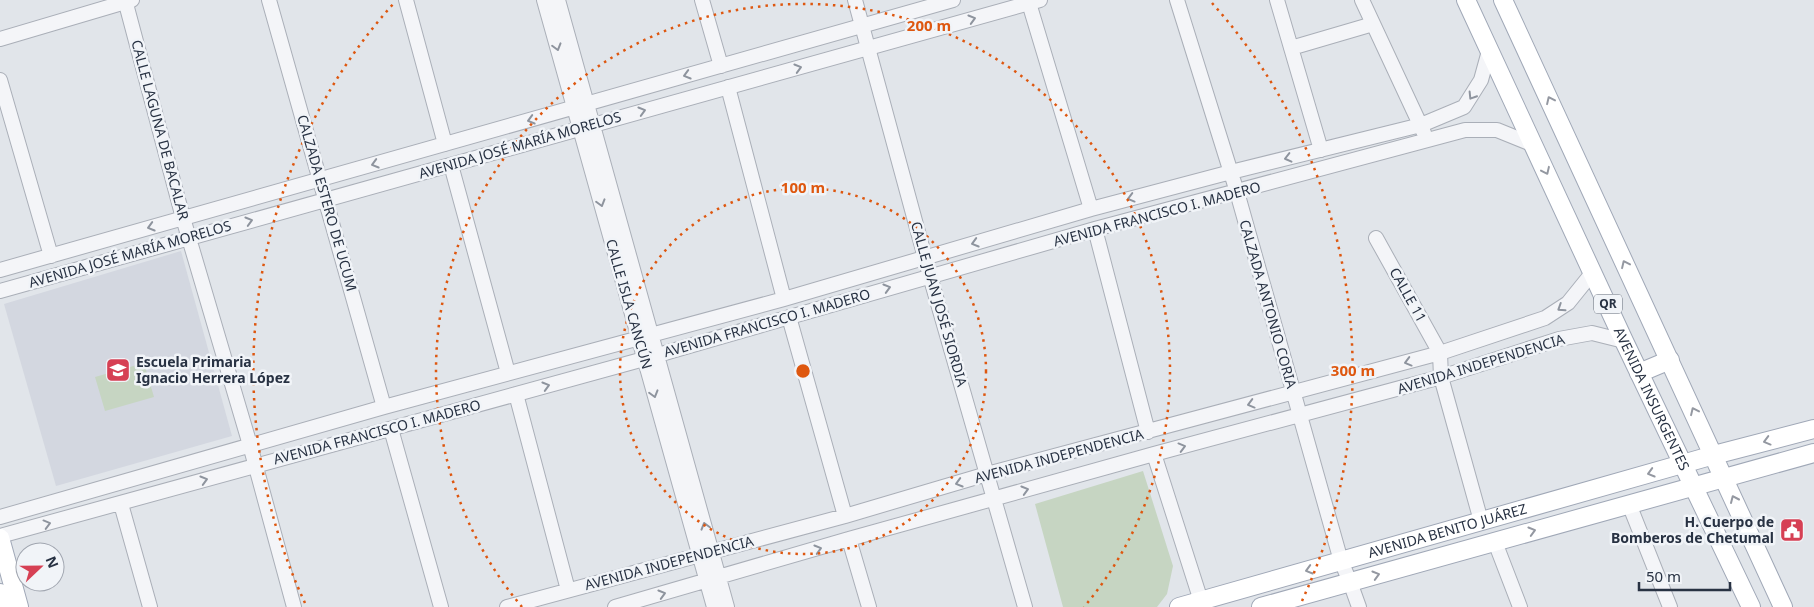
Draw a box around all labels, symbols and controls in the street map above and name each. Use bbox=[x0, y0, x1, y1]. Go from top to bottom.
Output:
text: 200 m bbox=[907, 15, 951, 35]
one-way arrow bbox=[967, 15, 975, 25]
street label: CALLE LAGUNA DE BACALAR bbox=[127, 38, 194, 222]
one-way arrow bbox=[551, 43, 562, 51]
one-way arrow bbox=[794, 63, 802, 73]
one-way arrow bbox=[684, 70, 692, 80]
one-way arrow bbox=[1468, 90, 1478, 99]
one-way arrow bbox=[1545, 96, 1556, 105]
street label: AVENIDA JOSÉ MARÍA MORELOS bbox=[416, 106, 624, 183]
one-way arrow bbox=[637, 107, 645, 117]
street label: CALZADA ESTERO DE UCUM bbox=[293, 112, 362, 293]
one-way arrow bbox=[528, 114, 536, 124]
one-way arrow bbox=[1285, 152, 1293, 162]
one-way arrow bbox=[370, 158, 379, 169]
one-way arrow bbox=[1540, 166, 1550, 175]
text: 100 m bbox=[781, 177, 825, 197]
street label: AVENIDA FRANCISCO I. MADERO bbox=[1051, 177, 1263, 250]
one-way arrow bbox=[1126, 192, 1135, 203]
one-way arrow bbox=[595, 199, 605, 207]
street label: AVENIDA JOSÉ MARÍA MORELOS bbox=[26, 215, 234, 292]
one-way arrow bbox=[245, 216, 254, 227]
street label: CALZADA ANTONIO CORIA bbox=[1235, 217, 1302, 390]
street label: CALLE JUAN JOSÉ SIORDIA bbox=[907, 219, 972, 389]
one-way arrow bbox=[148, 222, 156, 232]
street label: CALLE ISLA CANCÚN bbox=[602, 237, 657, 371]
one-way arrow bbox=[971, 237, 979, 247]
one-way arrow bbox=[1622, 260, 1632, 269]
street label: CALLE 11 bbox=[1386, 264, 1431, 326]
street label: AVENIDA FRANCISCO I. MADERO bbox=[661, 284, 872, 361]
one-way arrow bbox=[883, 284, 891, 294]
road number: QR bbox=[1594, 294, 1622, 314]
one-way arrow bbox=[1557, 301, 1566, 311]
street label: AVENIDA INSURGENTES bbox=[1610, 324, 1695, 474]
street label: AVENIDA INDEPENDENCIA bbox=[1395, 329, 1567, 398]
place label: Escuela Primaria Ignacio Herrera López bbox=[136, 352, 290, 387]
one-way arrow bbox=[1404, 356, 1413, 367]
school or university icon: Escuela Primaria Ignacio Herrera López bbox=[105, 357, 131, 383]
text: 300 m bbox=[1331, 360, 1375, 380]
centre of rings bbox=[794, 362, 812, 380]
one-way arrow bbox=[541, 381, 550, 392]
one-way arrow bbox=[648, 389, 659, 398]
street label: AVENIDA FRANCISCO I. MADERO bbox=[271, 395, 483, 468]
one-way arrow bbox=[1248, 399, 1256, 409]
one-way arrow bbox=[1689, 407, 1700, 416]
street label: AVENIDA INDEPENDENCIA bbox=[972, 424, 1145, 487]
one-way arrow bbox=[1763, 436, 1771, 446]
one-way arrow bbox=[1177, 442, 1186, 453]
one-way arrow bbox=[1647, 468, 1655, 478]
one-way arrow bbox=[199, 476, 207, 486]
one-way arrow bbox=[955, 477, 964, 487]
one-way arrow bbox=[1021, 486, 1029, 496]
one-way arrow bbox=[1729, 495, 1740, 504]
street label: AVENIDA BENITO JUÁREZ bbox=[1366, 499, 1529, 562]
place label: H. Cuerpo de Bomberos de Chetumal bbox=[1611, 512, 1774, 547]
public building icon: H. Cuerpo de Bomberos de Chetumal bbox=[1779, 517, 1805, 543]
one-way arrow bbox=[43, 519, 52, 530]
one-way arrow bbox=[700, 522, 711, 531]
one-way arrow bbox=[1527, 527, 1536, 537]
street label: AVENIDA INDEPENDENCIA bbox=[582, 531, 755, 594]
north arrow bbox=[15, 542, 65, 592]
one-way arrow bbox=[814, 544, 822, 554]
text: N bbox=[42, 553, 63, 571]
scale bar bbox=[1639, 560, 1730, 592]
one-way arrow bbox=[1305, 565, 1314, 575]
text: 50 m bbox=[1646, 566, 1681, 586]
one-way arrow bbox=[1371, 570, 1380, 581]
one-way arrow bbox=[658, 589, 666, 599]

